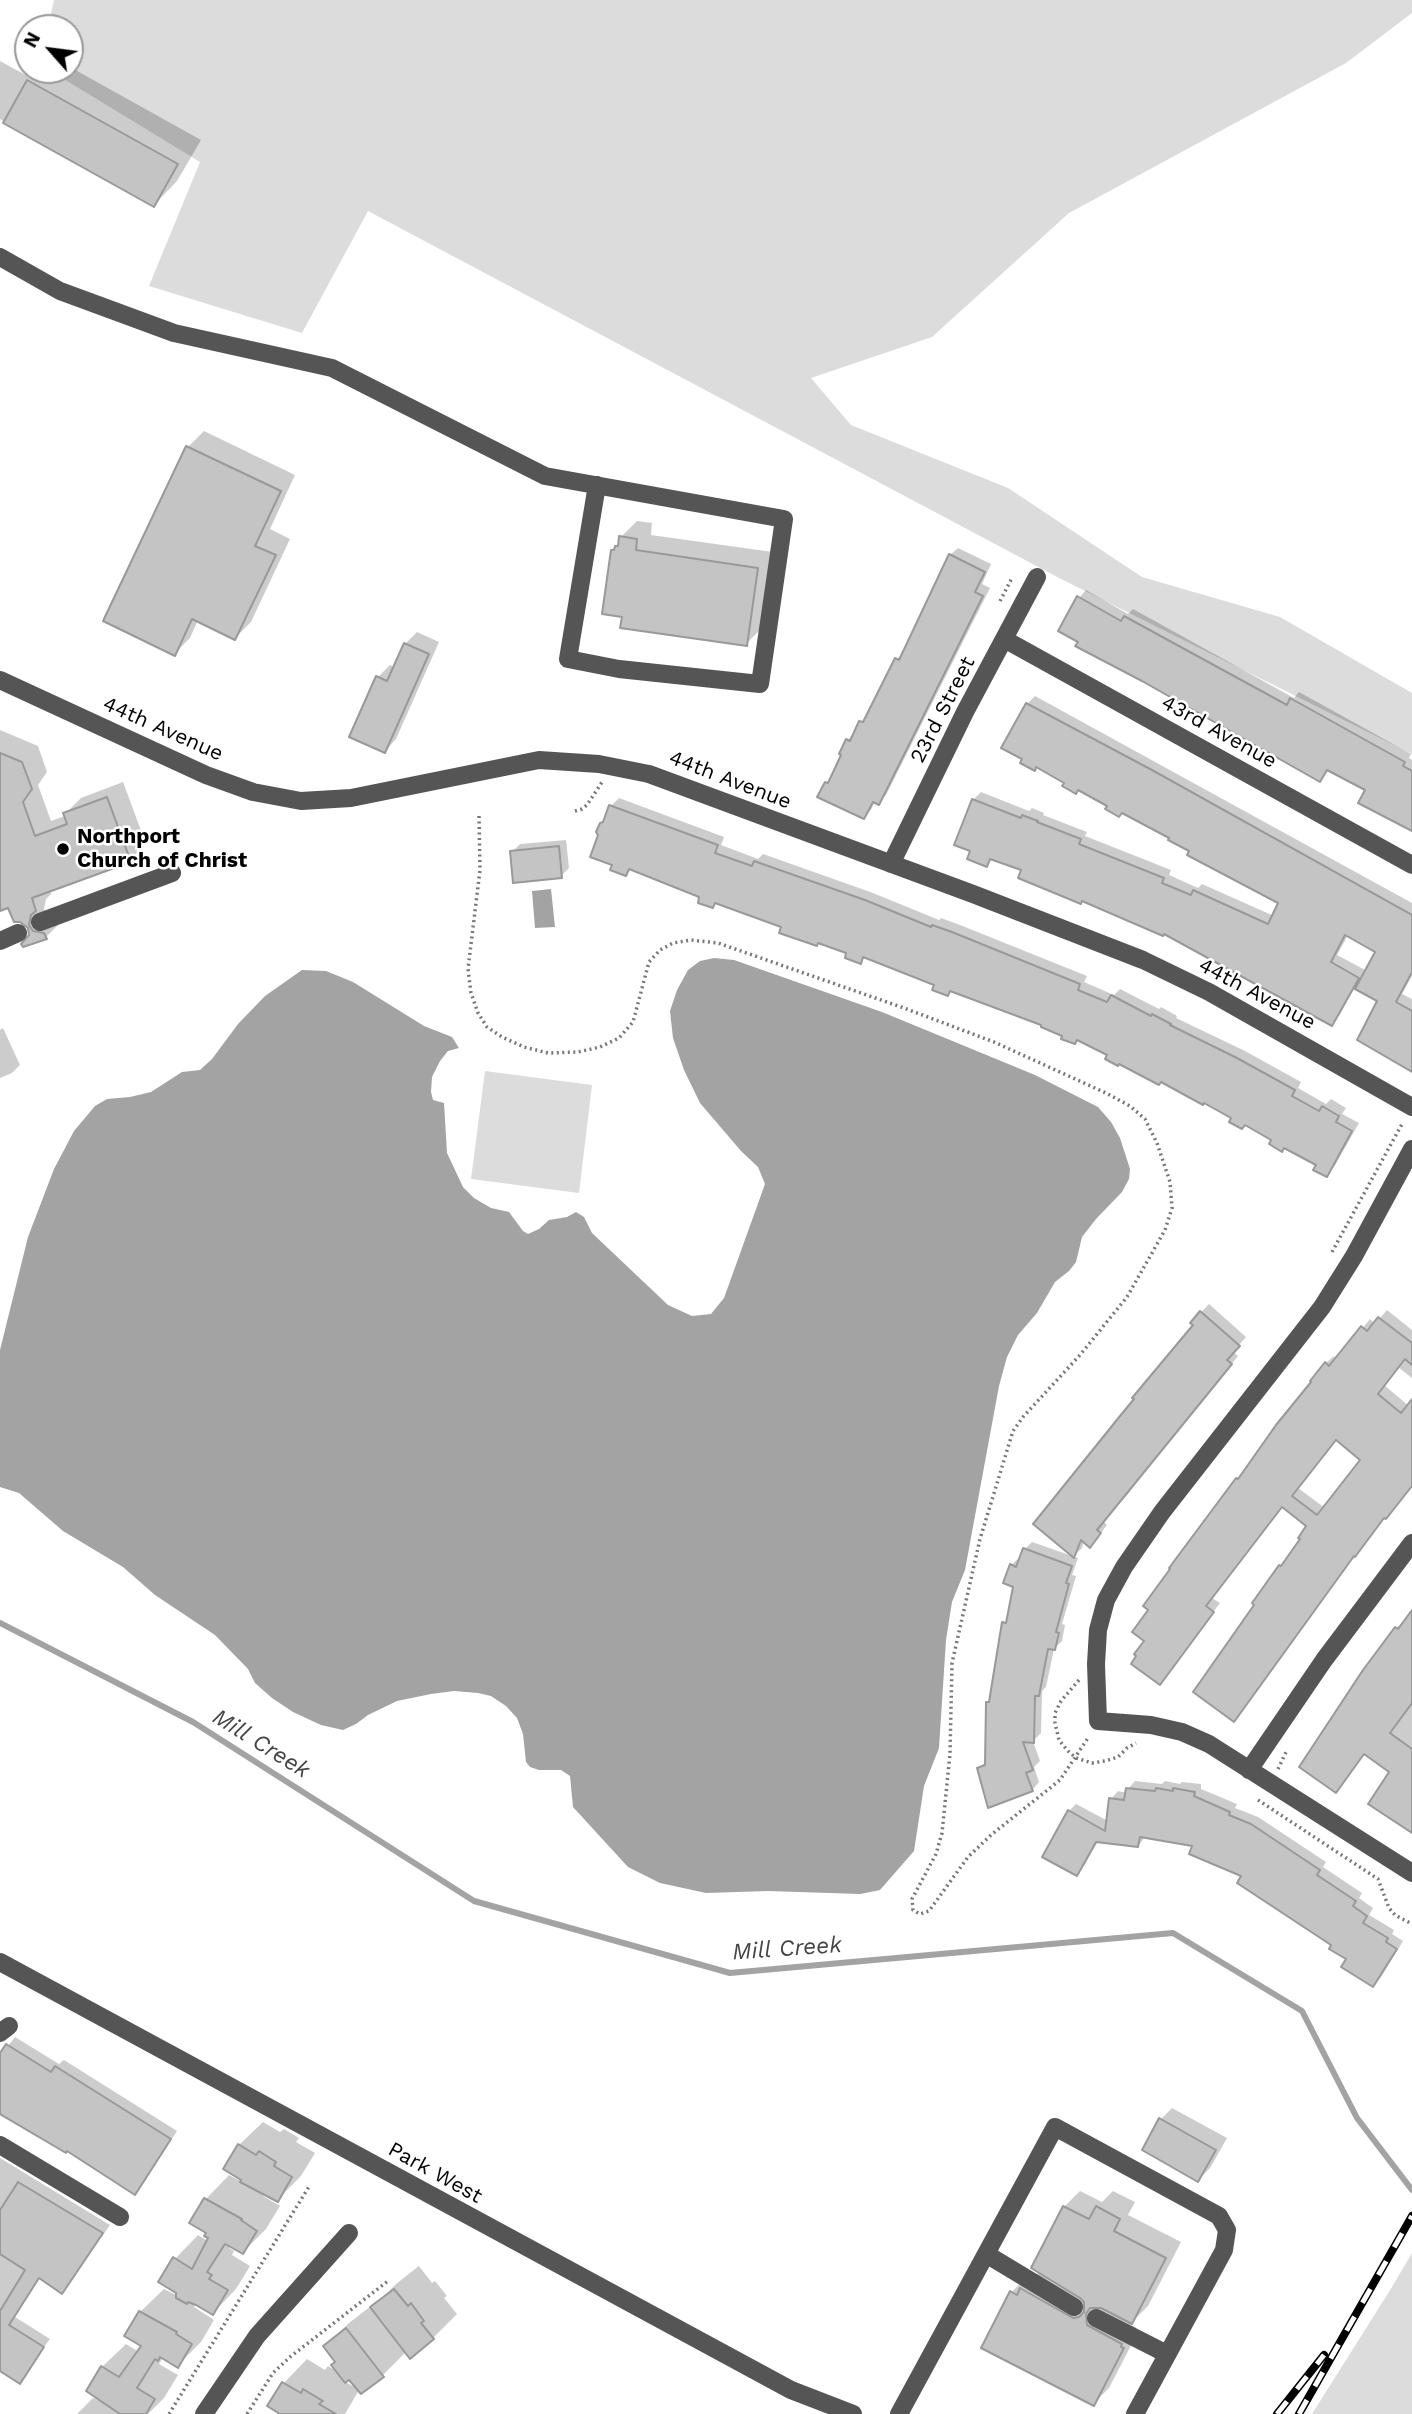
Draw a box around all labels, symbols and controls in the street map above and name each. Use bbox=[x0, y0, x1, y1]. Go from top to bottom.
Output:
north arrow bbox=[14, 14, 84, 84]
text: N bbox=[18, 28, 45, 51]
street label: 23rd Street bbox=[905, 652, 981, 768]
street label: 43rd Avenue bbox=[1157, 690, 1281, 774]
street label: 44th Avenue bbox=[99, 691, 227, 767]
street label: 44th Avenue bbox=[665, 745, 795, 815]
place label: Northport Church of Christ bbox=[77, 824, 247, 874]
marker: Northport Church of Christ bbox=[55, 841, 71, 857]
street label: 44th Avenue bbox=[1194, 953, 1320, 1035]
water label: Mill Creek bbox=[207, 1703, 315, 1785]
water label: Mill Creek bbox=[731, 1931, 843, 1967]
street label: Park West bbox=[384, 2137, 486, 2209]

